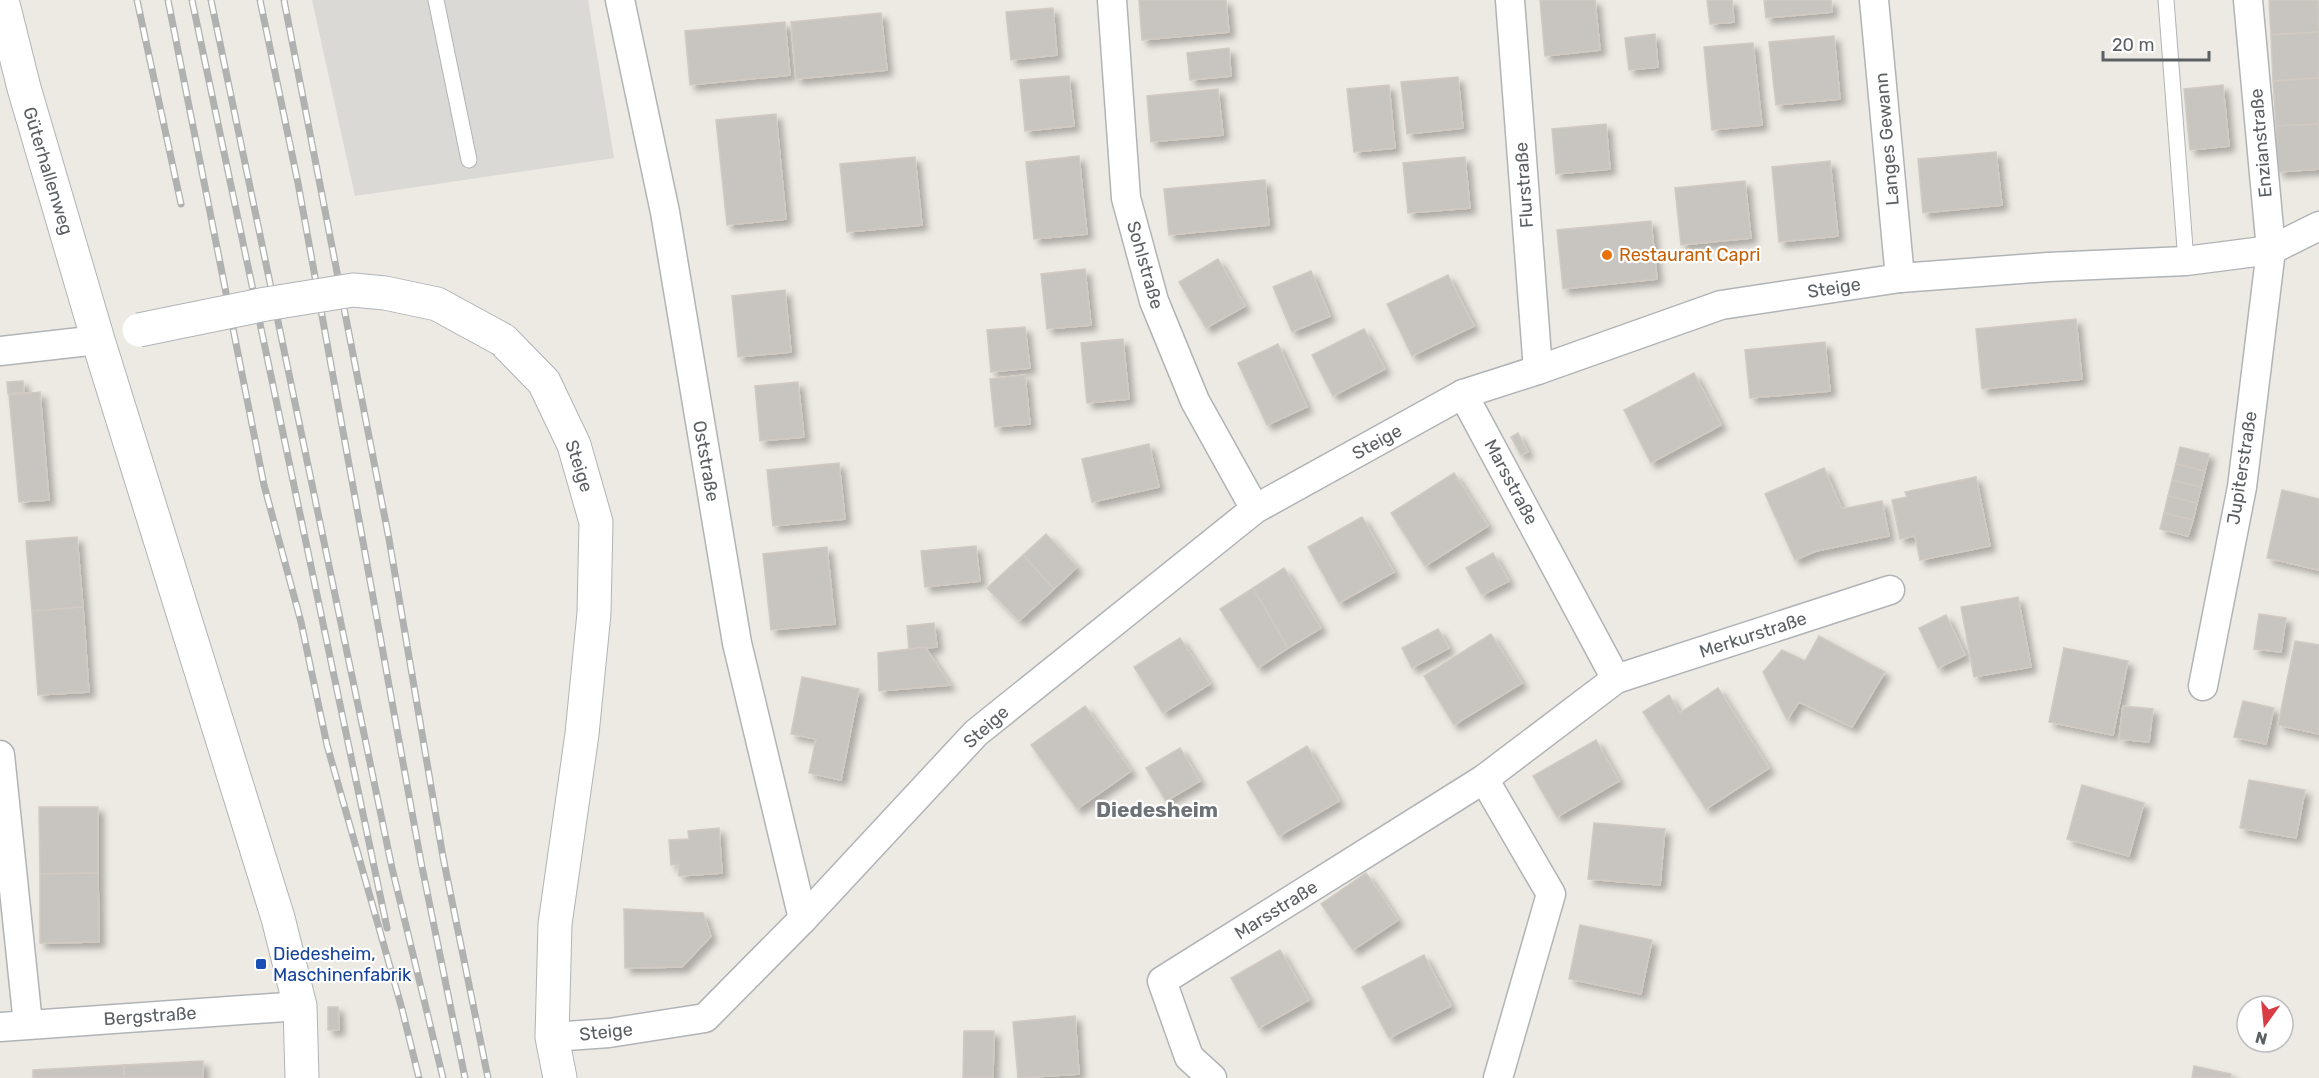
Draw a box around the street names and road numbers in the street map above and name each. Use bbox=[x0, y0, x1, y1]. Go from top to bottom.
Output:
street label: Langes Gewann bbox=[1870, 72, 1904, 206]
street label: Enzianstraße bbox=[2245, 87, 2277, 199]
street label: Güterhallenweg bbox=[18, 104, 78, 238]
street label: Flurstraße bbox=[1510, 141, 1538, 229]
street label: Sohlstraße bbox=[1122, 219, 1168, 311]
street label: Steige bbox=[1806, 273, 1862, 303]
street label: Jupiterstraße bbox=[2222, 410, 2262, 526]
street label: Oststraße bbox=[688, 419, 724, 503]
street label: Steige bbox=[1348, 419, 1406, 465]
street label: Marsstraße bbox=[1479, 435, 1543, 529]
street label: Steige bbox=[560, 437, 598, 495]
street label: Merkurstraße bbox=[1696, 607, 1810, 663]
street label: Steige bbox=[959, 701, 1013, 753]
street label: Marsstraße bbox=[1230, 876, 1322, 944]
street label: Bergstraße bbox=[103, 1002, 197, 1030]
street label: Steige bbox=[578, 1018, 634, 1046]

